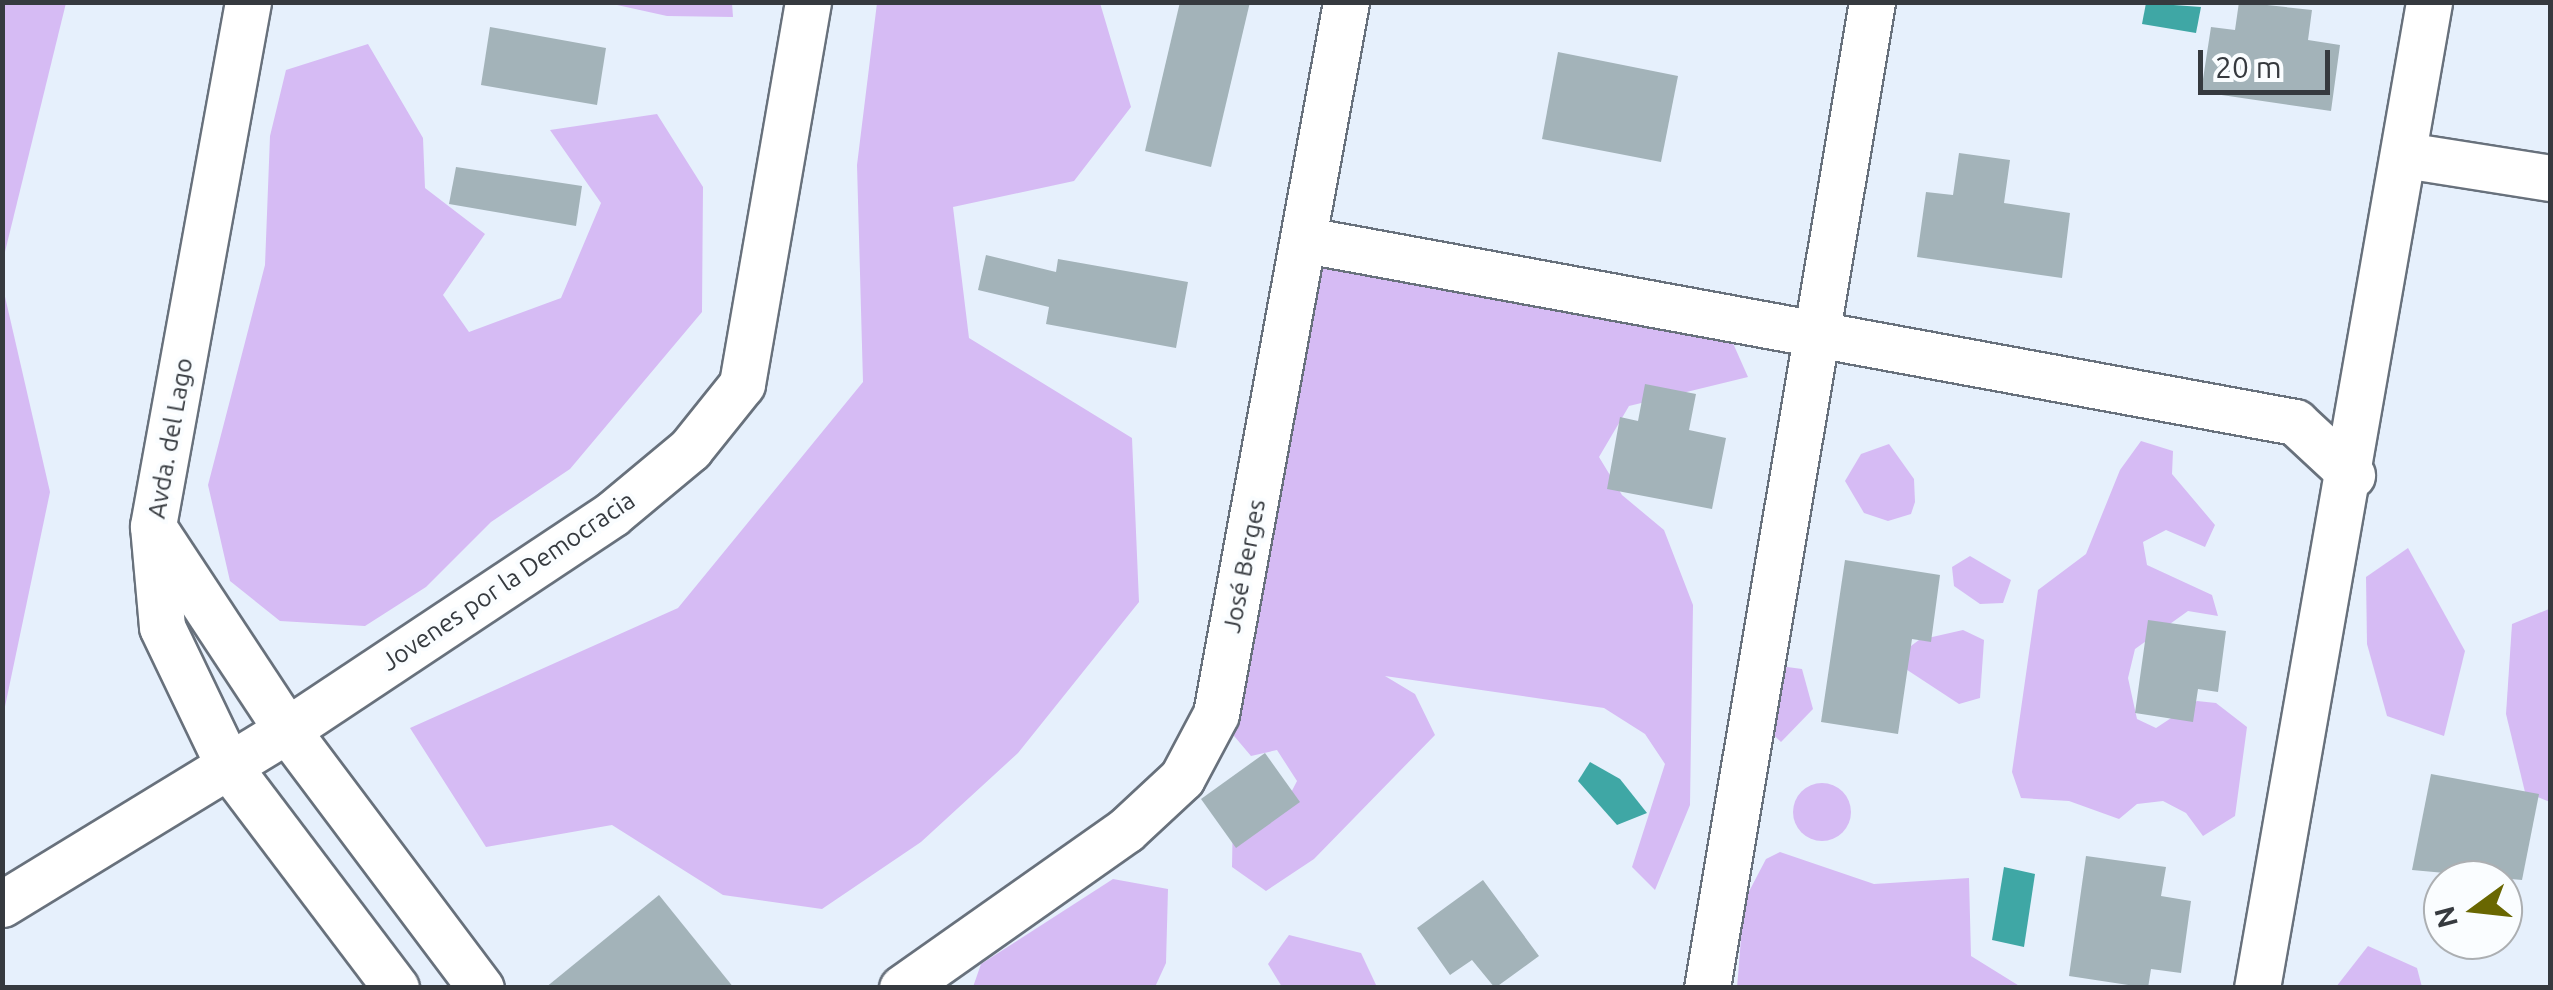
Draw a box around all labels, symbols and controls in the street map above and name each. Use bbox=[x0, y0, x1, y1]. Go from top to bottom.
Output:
scale bar bbox=[2203, 30, 2336, 92]
text: 20 m bbox=[2215, 50, 2282, 84]
street label: Avda. del Lago bbox=[141, 355, 199, 521]
street label: Jovenes por la Democracia bbox=[376, 485, 640, 677]
street label: José Berges bbox=[1216, 497, 1272, 635]
north arrow bbox=[2423, 860, 2523, 960]
text: N bbox=[2428, 903, 2463, 931]

